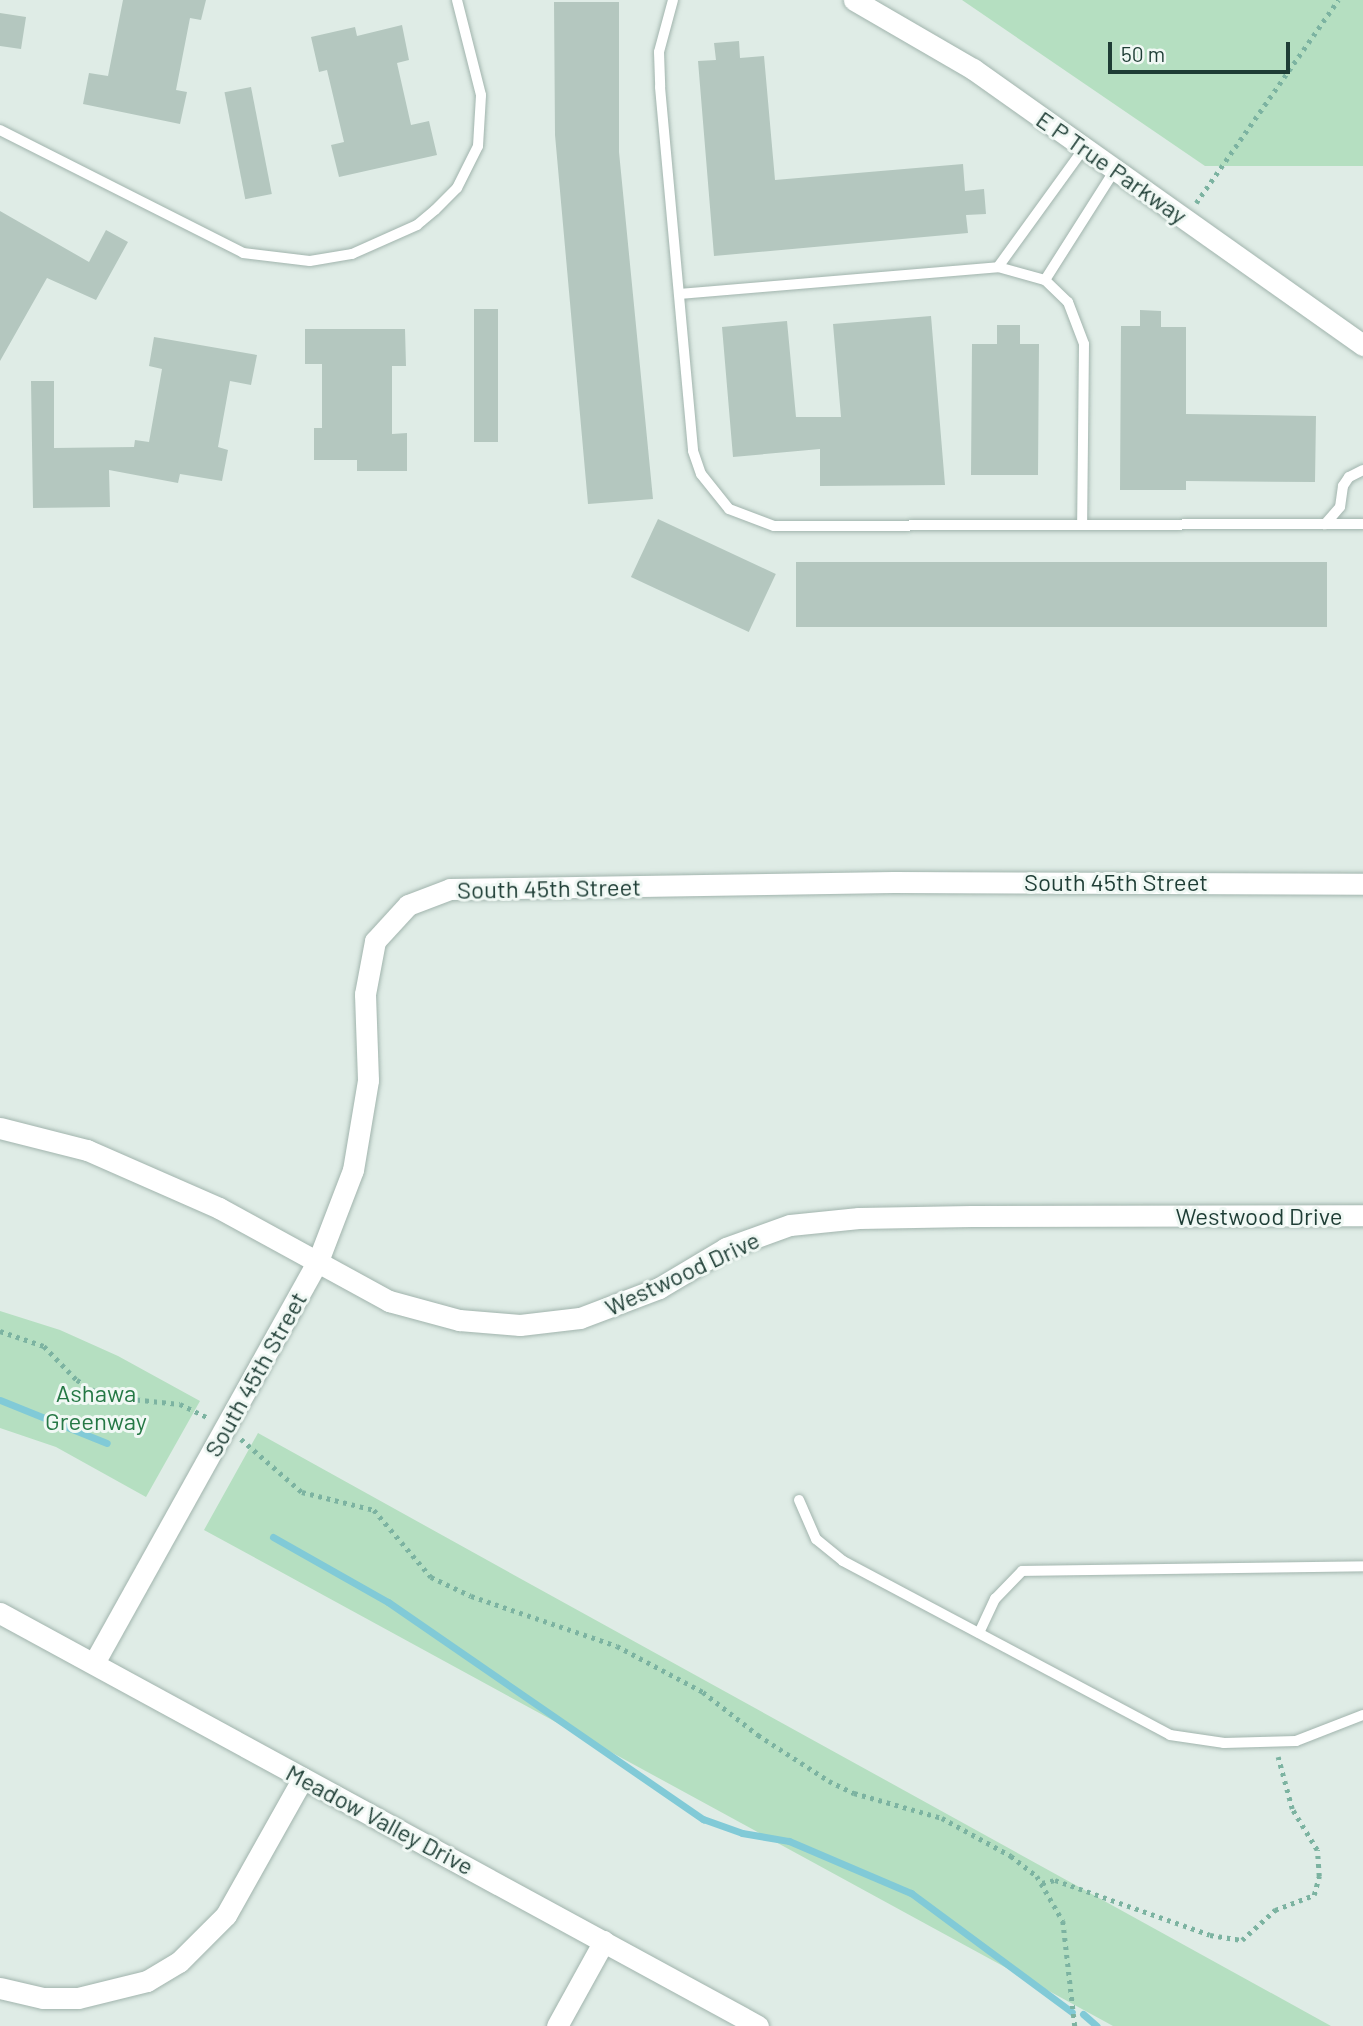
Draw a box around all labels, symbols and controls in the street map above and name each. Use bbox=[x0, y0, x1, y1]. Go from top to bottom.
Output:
scale bar bbox=[1111, 28, 1293, 72]
text: 50 m bbox=[1121, 41, 1165, 66]
street label: E P True Parkway bbox=[1031, 104, 1193, 230]
street label: South 45th Street bbox=[1024, 868, 1208, 896]
street label: South 45th Street bbox=[457, 872, 641, 904]
street label: Westwood Drive bbox=[1175, 1202, 1343, 1230]
street label: Westwood Drive bbox=[600, 1225, 764, 1321]
street label: South 45th Street bbox=[198, 1287, 312, 1461]
park label: Ashawa Greenway bbox=[45, 1379, 147, 1435]
street label: Meadow Valley Drive bbox=[281, 1757, 479, 1881]

